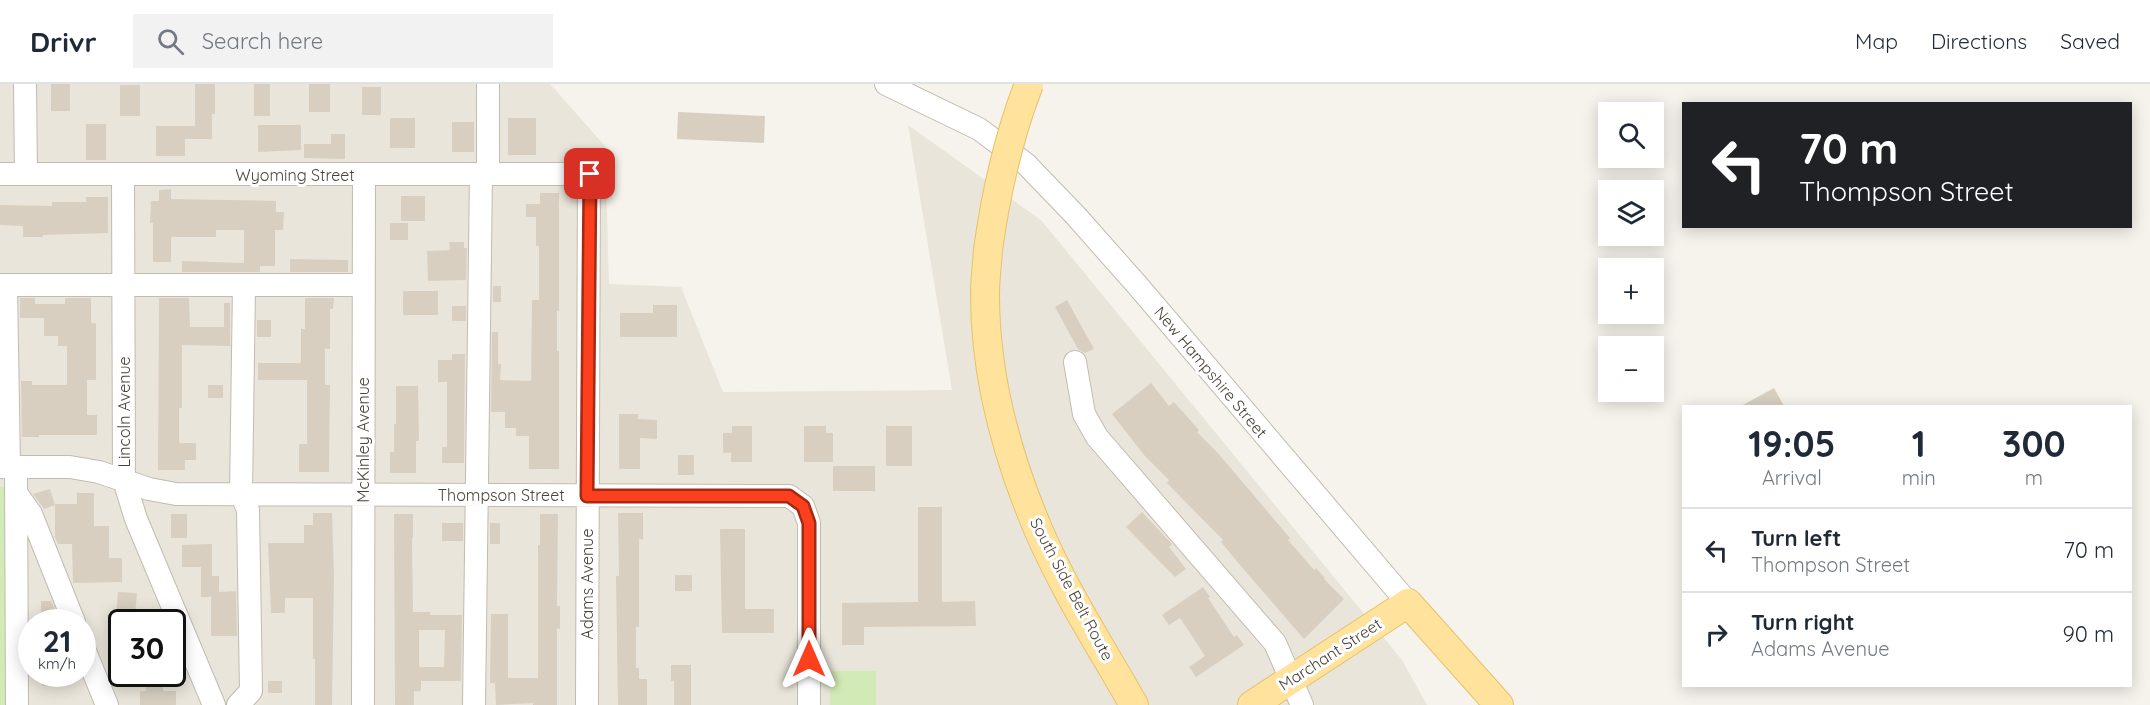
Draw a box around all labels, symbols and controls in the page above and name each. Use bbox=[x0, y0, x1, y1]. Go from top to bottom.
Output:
search box bbox=[133, 14, 553, 68]
text: Drivr bbox=[30, 24, 97, 59]
icon: search bbox=[154, 25, 187, 58]
text: Search here bbox=[202, 27, 323, 55]
text: Map bbox=[1855, 28, 1898, 54]
text: Directions bbox=[1931, 28, 2027, 54]
text: Saved bbox=[2060, 28, 2120, 54]
map controls bbox=[1598, 102, 1664, 402]
button: search bbox=[1598, 102, 1664, 168]
text: 70 m bbox=[1799, 122, 1898, 175]
icon: left bbox=[1700, 126, 1778, 204]
pin bbox=[564, 148, 615, 199]
icon: arrive bbox=[573, 157, 606, 190]
street label: Wyoming Street bbox=[235, 165, 355, 185]
text: Thompson Street bbox=[1799, 174, 2014, 208]
button: layers bbox=[1598, 180, 1664, 246]
button: + bbox=[1598, 258, 1664, 324]
street label: New Hampshire Street bbox=[1150, 302, 1272, 442]
button: − bbox=[1598, 336, 1664, 402]
street label: Lincoln Avenue bbox=[114, 356, 134, 468]
street label: McKinley Avenue bbox=[353, 377, 373, 503]
text: 19:05 bbox=[1748, 421, 1835, 466]
text: 1 bbox=[1912, 421, 1926, 466]
text: 300 bbox=[2002, 421, 2066, 466]
text: Arrival bbox=[1762, 465, 1822, 490]
text: min bbox=[1902, 465, 1936, 490]
text: m bbox=[2025, 465, 2043, 490]
street label: Thompson Street bbox=[437, 485, 565, 505]
street label: South Side Belt Route bbox=[1026, 514, 1118, 664]
text: Turn left bbox=[1751, 524, 1841, 552]
street label: Adams Avenue bbox=[577, 529, 597, 639]
icon: left bbox=[1700, 534, 1733, 567]
text: 70 m bbox=[2064, 536, 2114, 564]
text: Thompson Street bbox=[1751, 552, 1910, 577]
text: Turn right bbox=[1751, 608, 1855, 636]
speed limit sign: 30 bbox=[108, 609, 186, 687]
street label: Marchant Street bbox=[1275, 613, 1385, 695]
icon: right bbox=[1700, 618, 1733, 651]
text: 90 m bbox=[2063, 620, 2114, 648]
text: 21 bbox=[43, 622, 71, 660]
position arrow bbox=[777, 627, 841, 691]
text: Adams Avenue bbox=[1751, 636, 1890, 661]
text: km/h bbox=[38, 654, 76, 673]

